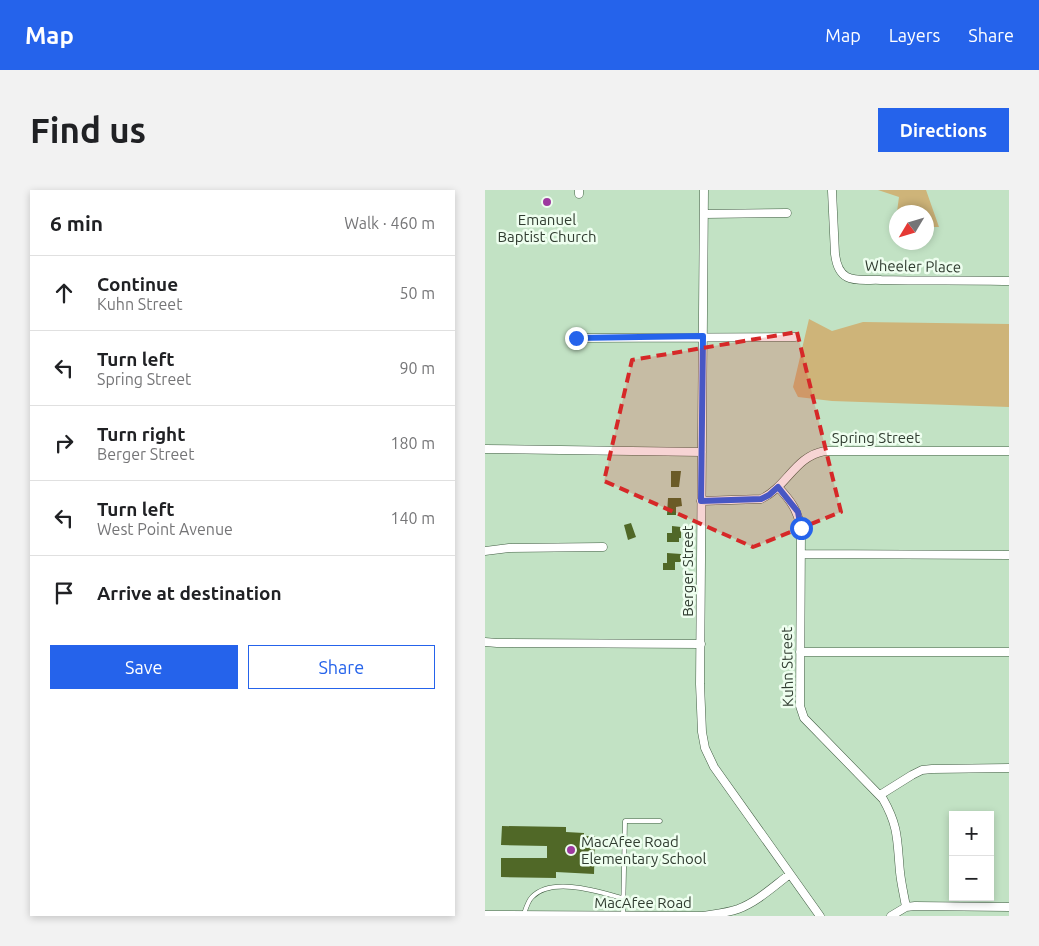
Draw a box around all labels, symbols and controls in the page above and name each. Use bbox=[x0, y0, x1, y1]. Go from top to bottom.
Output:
text: Map bbox=[25, 22, 74, 49]
text: Map bbox=[825, 25, 861, 45]
text: Layers bbox=[889, 25, 940, 45]
text: Share bbox=[968, 25, 1014, 45]
button: Directions bbox=[878, 108, 1009, 152]
text: Find us bbox=[30, 110, 146, 150]
marker: Emanuel Baptist Church bbox=[541, 196, 553, 208]
north arrow bbox=[889, 205, 934, 250]
text: 6 min bbox=[50, 211, 103, 235]
place label: Emanuel Baptist Church bbox=[498, 211, 596, 245]
text: Walk · 460 m bbox=[344, 214, 435, 232]
street label: Wheeler Place bbox=[865, 257, 961, 275]
text: Continue bbox=[97, 273, 178, 295]
icon: ahead bbox=[50, 279, 78, 307]
text: 50 m bbox=[399, 284, 435, 302]
text: Kuhn Street bbox=[97, 295, 182, 313]
route end bbox=[565, 327, 588, 350]
text: Turn left bbox=[97, 348, 175, 370]
icon: left bbox=[50, 354, 78, 382]
text: 90 m bbox=[399, 359, 435, 377]
text: Spring Street bbox=[97, 370, 191, 388]
text: Turn right bbox=[97, 423, 185, 445]
icon: right bbox=[50, 429, 78, 457]
street label: Spring Street bbox=[832, 429, 920, 446]
text: 180 m bbox=[390, 434, 435, 452]
text: Berger Street bbox=[97, 445, 194, 463]
text: Turn left bbox=[97, 498, 175, 520]
icon: left bbox=[50, 504, 78, 532]
text: 140 m bbox=[390, 509, 435, 527]
route start bbox=[790, 517, 813, 540]
text: West Point Avenue bbox=[97, 520, 233, 538]
street label: Berger Street bbox=[679, 525, 696, 617]
icon: arrive bbox=[50, 579, 78, 607]
text: Arrive at destination bbox=[97, 582, 282, 604]
street label: Kuhn Street bbox=[778, 627, 796, 707]
button: Save bbox=[50, 645, 238, 689]
button: Share bbox=[248, 645, 435, 689]
map controls bbox=[949, 811, 994, 901]
button: + bbox=[949, 811, 994, 856]
place label: MacAfee Road Elementary School bbox=[581, 833, 707, 867]
marker: MacAfee Road Elementary School bbox=[565, 844, 577, 856]
button: − bbox=[949, 856, 994, 901]
street label: MacAfee Road bbox=[594, 894, 692, 911]

